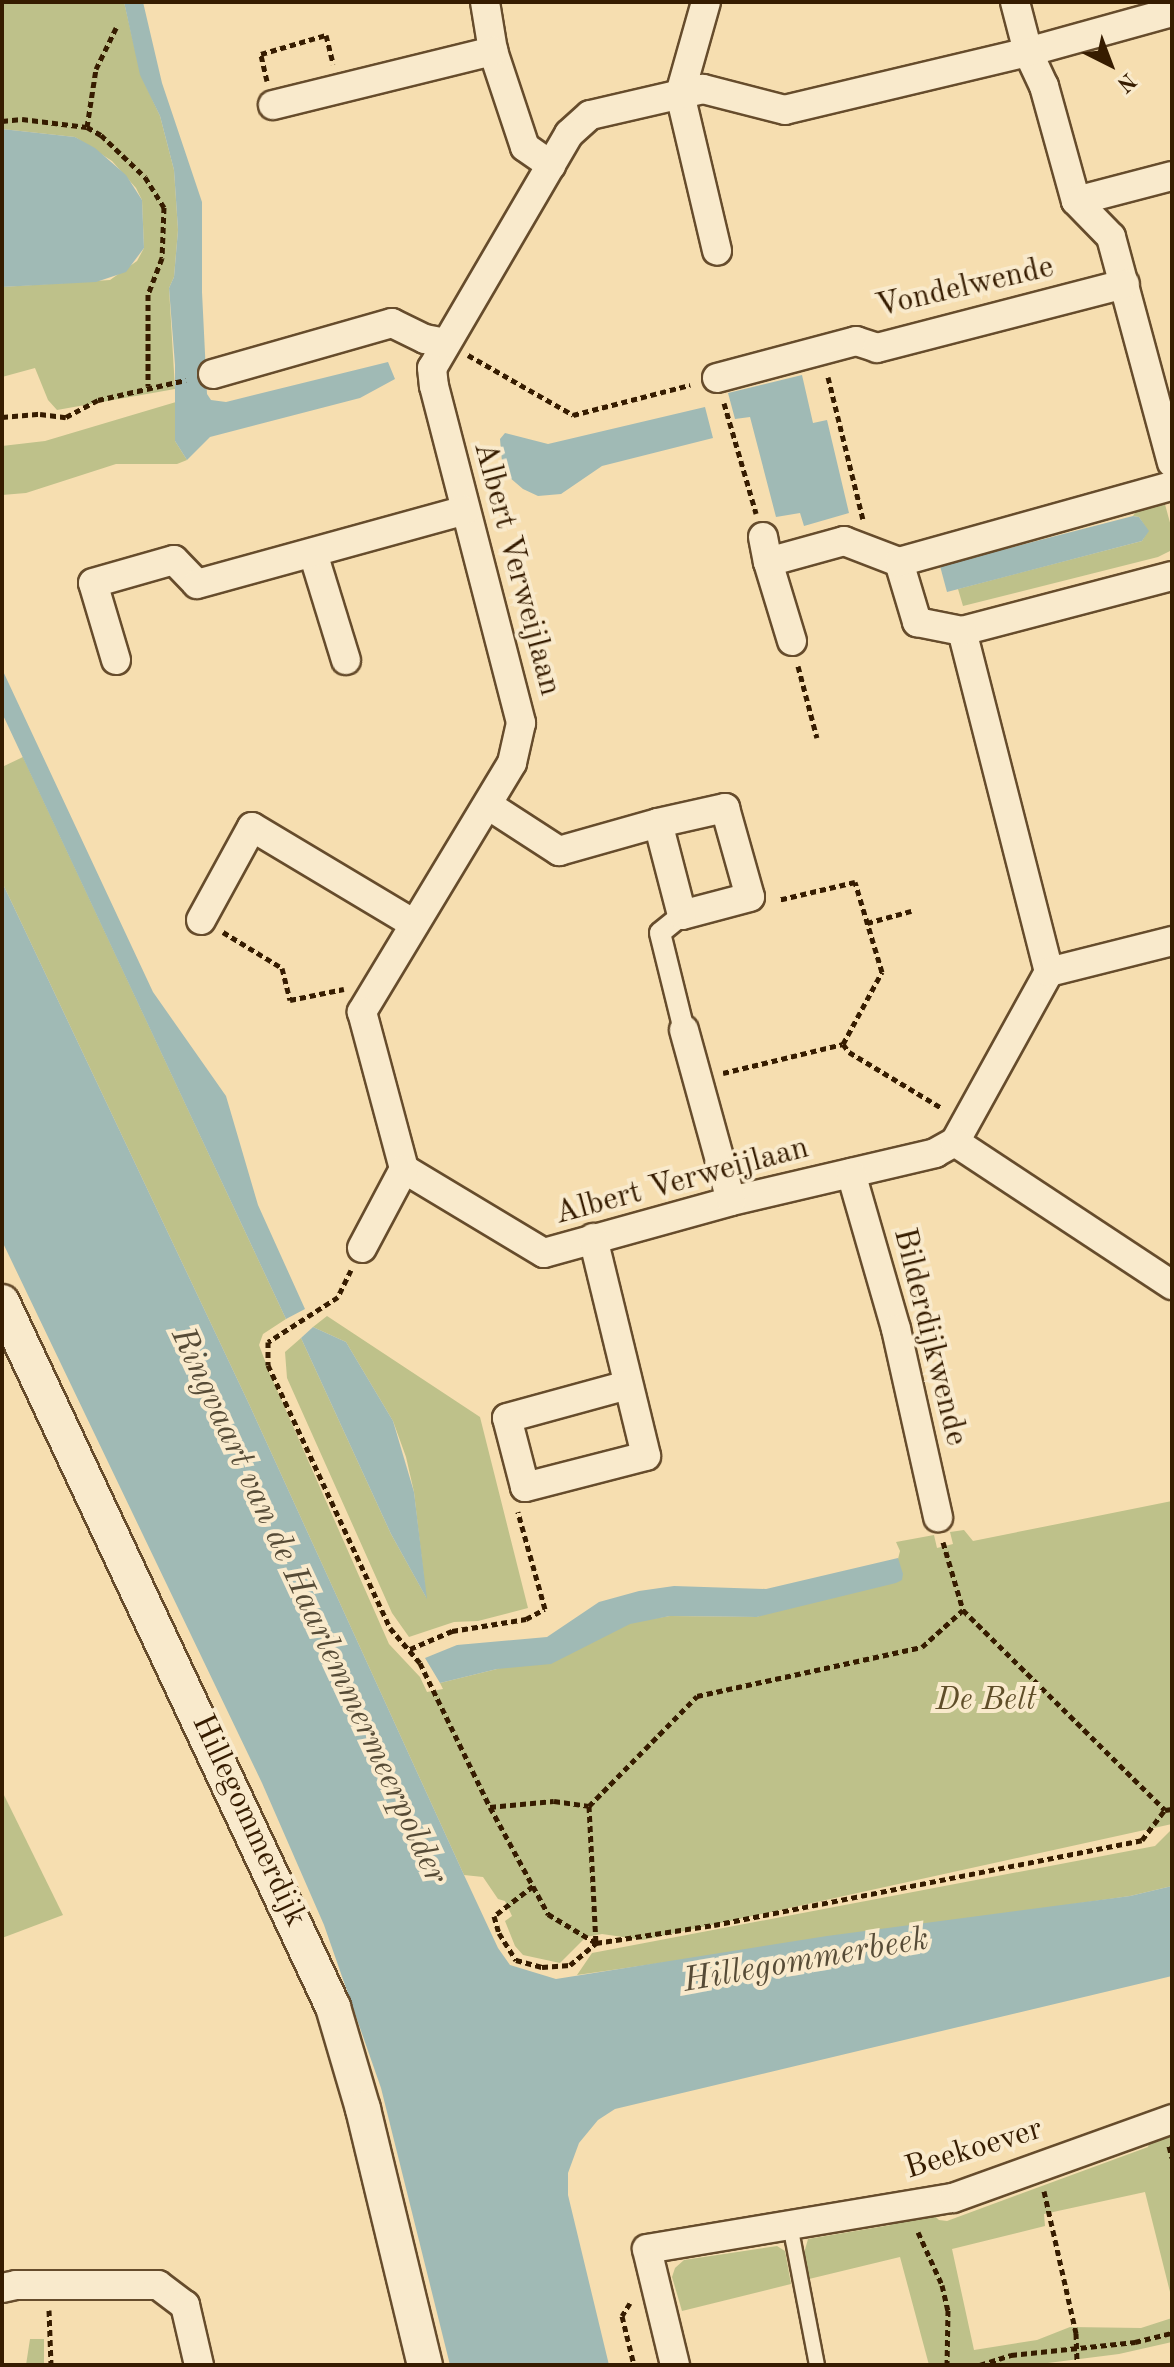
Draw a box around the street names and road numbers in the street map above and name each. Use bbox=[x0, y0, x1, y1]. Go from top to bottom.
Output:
street label: Vondelwende bbox=[872, 249, 1058, 327]
street label: Albert Verweijlaan bbox=[464, 438, 568, 700]
street label: Albert Verweijlaan bbox=[551, 1130, 813, 1234]
street label: Bilderdijkwende bbox=[883, 1224, 975, 1450]
street label: Hillegommerdijk bbox=[182, 1709, 314, 1933]
street label: Beekoever bbox=[900, 2111, 1048, 2189]

